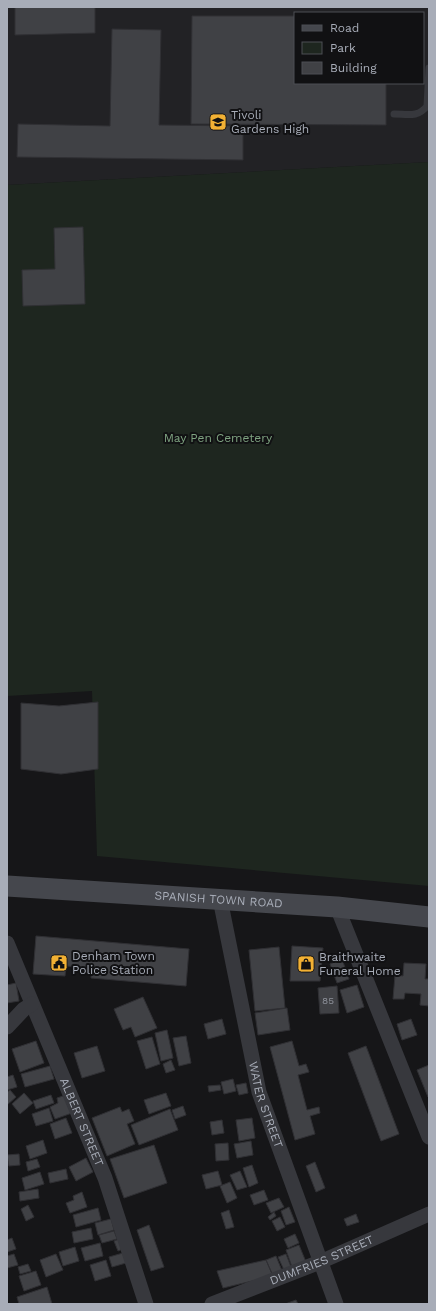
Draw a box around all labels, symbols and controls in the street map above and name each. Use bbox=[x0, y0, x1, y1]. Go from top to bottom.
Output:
legend bbox=[294, 12, 424, 84]
text: Road bbox=[330, 21, 359, 35]
text: Park bbox=[330, 41, 356, 55]
text: Building bbox=[330, 61, 377, 75]
place label: Tivoli Gardens High bbox=[231, 108, 309, 136]
school or university icon: Tivoli Gardens High bbox=[208, 112, 228, 132]
park label: May Pen Cemetery bbox=[164, 431, 273, 445]
street label: SPANISH TOWN ROAD bbox=[154, 888, 283, 911]
place label: Denham Town Police Station bbox=[72, 949, 155, 977]
place label: Braithwaite Funeral Home bbox=[319, 950, 401, 978]
public building icon: Denham Town Police Station bbox=[49, 953, 69, 973]
shop icon: Braithwaite Funeral Home bbox=[296, 954, 316, 974]
house number: 85 bbox=[322, 995, 334, 1006]
street label: WATER STREET bbox=[246, 1060, 286, 1150]
street label: ALBERT STREET bbox=[57, 1076, 106, 1168]
street label: DUMFRIES STREET bbox=[268, 1232, 375, 1288]

